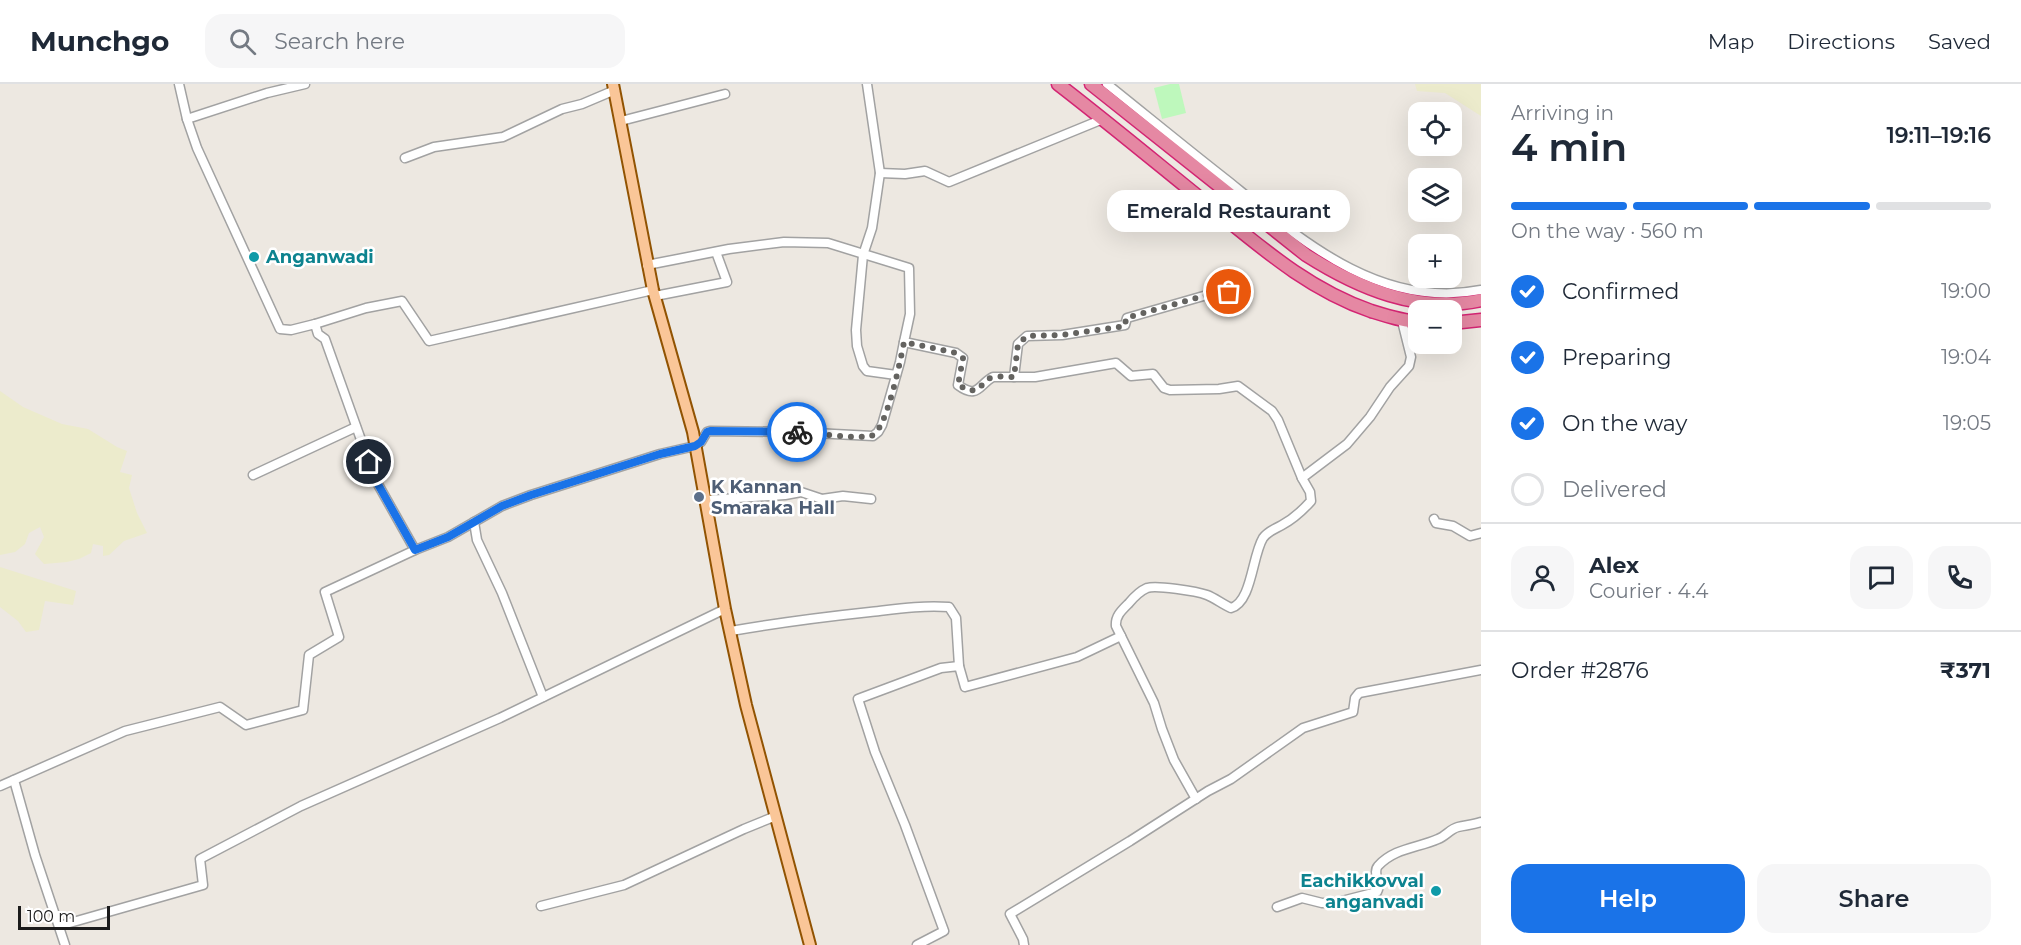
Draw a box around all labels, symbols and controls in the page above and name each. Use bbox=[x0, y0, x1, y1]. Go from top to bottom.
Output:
search box bbox=[205, 14, 625, 68]
text: Munchgo bbox=[30, 24, 169, 58]
icon: search bbox=[226, 25, 259, 58]
text: Search here bbox=[274, 28, 405, 55]
text: Map bbox=[1708, 29, 1754, 54]
text: Directions bbox=[1787, 29, 1895, 54]
text: Saved bbox=[1928, 29, 1991, 54]
text: Arriving in bbox=[1511, 101, 1614, 125]
map controls bbox=[1408, 102, 1462, 354]
button: locate bbox=[1408, 102, 1462, 156]
text: 19:11–19:16 bbox=[1886, 122, 1991, 149]
text: 4 min bbox=[1511, 123, 1627, 171]
button: layers bbox=[1408, 168, 1462, 222]
callout: Emerald Restaurant bbox=[1108, 190, 1350, 232]
text: Emerald Restaurant bbox=[1126, 199, 1331, 223]
text: On the way · 560 m bbox=[1511, 219, 1704, 243]
button: + bbox=[1408, 234, 1462, 288]
place label: Anganwadi bbox=[265, 246, 374, 268]
marker: Anganwadi bbox=[247, 250, 261, 264]
pin bbox=[1203, 266, 1254, 317]
icon: bag bbox=[1212, 275, 1245, 308]
icon: check bbox=[1511, 275, 1544, 308]
text: Confirmed bbox=[1562, 278, 1679, 305]
text: 19:00 bbox=[1941, 279, 1991, 303]
button: − bbox=[1408, 300, 1462, 354]
icon: check bbox=[1511, 341, 1544, 374]
text: Preparing bbox=[1562, 344, 1671, 371]
text: 19:04 bbox=[1941, 345, 1991, 369]
courier bbox=[767, 402, 827, 462]
icon: check bbox=[1511, 407, 1544, 440]
text: On the way bbox=[1562, 410, 1687, 437]
text: 19:05 bbox=[1943, 411, 1991, 435]
icon: bike bbox=[781, 416, 814, 449]
pin bbox=[343, 436, 394, 487]
icon: home bbox=[352, 445, 385, 478]
place label: K Kannan Smaraka Hall bbox=[711, 476, 835, 519]
text: Delivered bbox=[1562, 476, 1667, 503]
marker: K Kannan Smaraka Hall bbox=[692, 490, 706, 504]
button: person bbox=[1511, 546, 1574, 609]
button: chat bbox=[1850, 546, 1913, 609]
button: phone bbox=[1928, 546, 1991, 609]
text: Alex bbox=[1589, 552, 1639, 579]
text: Courier · 4.4 bbox=[1589, 579, 1708, 603]
text: Order #2876 bbox=[1511, 657, 1649, 684]
text: ₹371 bbox=[1940, 657, 1991, 684]
button: Help bbox=[1511, 864, 1745, 933]
button: Share bbox=[1757, 864, 1991, 933]
place label: Eachikkovval anganvadi bbox=[1300, 870, 1424, 913]
marker: Eachikkovval anganvadi bbox=[1429, 884, 1443, 898]
scale bar bbox=[18, 903, 110, 930]
text: 100 m bbox=[27, 907, 75, 926]

